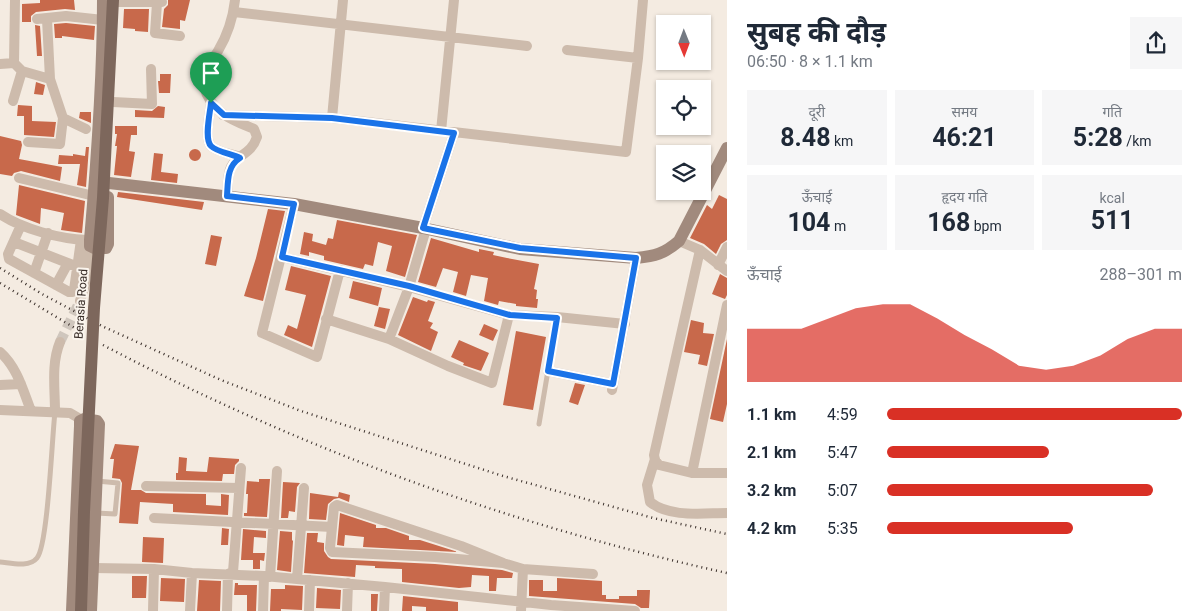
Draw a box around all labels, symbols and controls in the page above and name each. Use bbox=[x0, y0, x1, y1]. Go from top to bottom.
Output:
north arrow bbox=[656, 15, 711, 70]
map controls bbox=[656, 15, 711, 200]
text: सुबह की दौड़ bbox=[747, 16, 886, 49]
button: share bbox=[1130, 17, 1182, 69]
pin bbox=[190, 52, 232, 103]
text: 06:50 · 8 × 1.1 km bbox=[747, 52, 873, 71]
icon: arrive bbox=[197, 59, 225, 87]
button: locate bbox=[656, 80, 711, 135]
text: दूरी bbox=[808, 104, 825, 120]
text: समय bbox=[952, 104, 977, 120]
text: गति bbox=[1102, 104, 1122, 120]
text: 8.48 bbox=[780, 123, 831, 152]
text: 46:21 bbox=[932, 123, 997, 152]
text: 5:28 bbox=[1073, 123, 1123, 152]
text: km bbox=[831, 133, 853, 149]
text: /km bbox=[1123, 133, 1152, 149]
button: layers bbox=[656, 145, 711, 200]
text: ऊँचाई bbox=[802, 189, 832, 205]
text: हृदय गति bbox=[941, 189, 988, 205]
text: kcal bbox=[1100, 190, 1125, 206]
text: 511 bbox=[1091, 206, 1134, 235]
text: 104 bbox=[787, 208, 830, 237]
text: 168 bbox=[927, 208, 970, 237]
text: m bbox=[830, 218, 846, 234]
text: bpm bbox=[970, 218, 1002, 234]
text: ऊँचाई bbox=[747, 265, 782, 284]
text: 288–301 m bbox=[1100, 265, 1182, 284]
street label: Berasia Road bbox=[72, 268, 90, 340]
text: 1.1 km bbox=[747, 405, 796, 424]
text: 4:59 bbox=[827, 405, 858, 424]
text: 2.1 km bbox=[747, 443, 796, 462]
text: 5:47 bbox=[827, 443, 858, 462]
text: 3.2 km bbox=[747, 481, 796, 500]
text: 5:07 bbox=[827, 481, 858, 500]
text: 4.2 km bbox=[747, 519, 796, 538]
text: 5:35 bbox=[827, 519, 858, 538]

